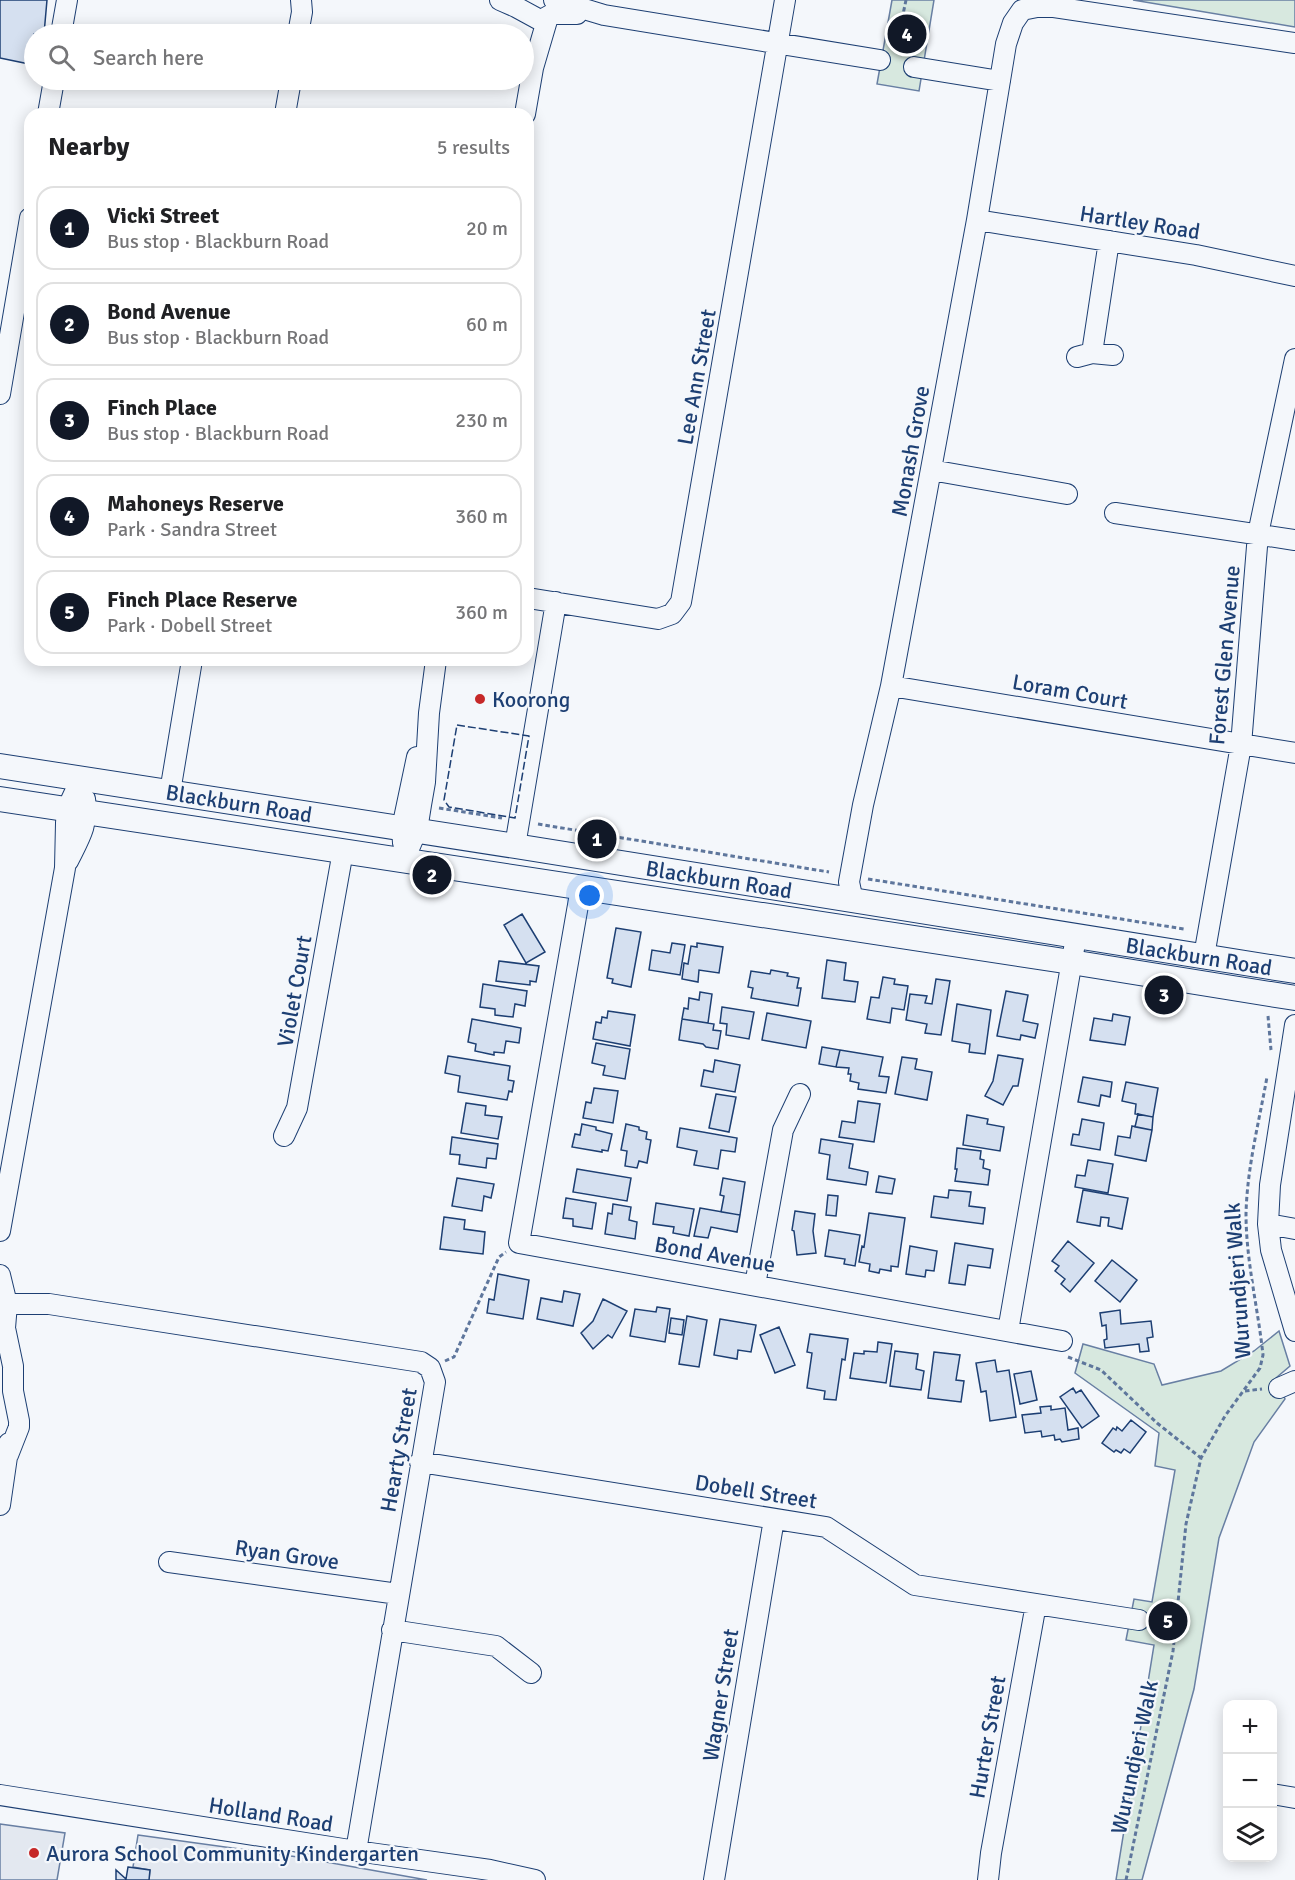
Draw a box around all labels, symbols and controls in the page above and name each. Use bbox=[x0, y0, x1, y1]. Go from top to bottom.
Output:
pin: 4 bbox=[888, 12, 926, 57]
search box bbox=[24, 24, 534, 90]
icon: search bbox=[45, 41, 78, 74]
text: Search here bbox=[93, 44, 204, 71]
text: Nearby bbox=[48, 131, 129, 163]
text: 5 results bbox=[437, 135, 510, 160]
street label: Hartley Road bbox=[1078, 200, 1202, 245]
text: Vicki Street bbox=[107, 202, 219, 229]
text: 1 bbox=[64, 216, 75, 241]
text: 20 m bbox=[466, 216, 508, 241]
text: Bus stop · Blackburn Road bbox=[107, 229, 329, 254]
text: Bond Avenue bbox=[107, 298, 231, 325]
street label: Lee Ann Street bbox=[671, 307, 722, 447]
text: 2 bbox=[64, 312, 75, 337]
text: 60 m bbox=[466, 312, 508, 337]
text: Bus stop · Blackburn Road bbox=[107, 325, 329, 350]
street label: Monash Grove bbox=[886, 383, 935, 519]
text: Finch Place bbox=[107, 394, 217, 421]
text: 3 bbox=[64, 408, 75, 433]
text: 230 m bbox=[455, 408, 508, 433]
text: Bus stop · Blackburn Road bbox=[107, 421, 329, 446]
text: Mahoneys Reserve bbox=[107, 490, 284, 517]
text: 4 bbox=[64, 504, 75, 529]
text: 360 m bbox=[455, 504, 508, 529]
text: Park · Sandra Street bbox=[107, 517, 277, 542]
street label: Forest Glen Avenue bbox=[1203, 564, 1246, 746]
text: Finch Place Reserve bbox=[107, 586, 297, 613]
text: 5 bbox=[64, 600, 75, 625]
text: 360 m bbox=[455, 600, 508, 625]
text: Park · Dobell Street bbox=[107, 613, 272, 638]
street label: Loram Court bbox=[1010, 668, 1130, 715]
place label: Koorong bbox=[492, 686, 570, 713]
marker: Koorong bbox=[473, 692, 487, 706]
street label: Blackburn Road bbox=[164, 779, 314, 828]
pin: 1 bbox=[578, 816, 616, 862]
pin: 2 bbox=[412, 852, 452, 898]
street label: Blackburn Road bbox=[644, 855, 794, 904]
your location bbox=[575, 881, 604, 910]
street label: Blackburn Road bbox=[1124, 932, 1274, 981]
street label: Violet Court bbox=[271, 933, 318, 1049]
pin: 3 bbox=[1144, 972, 1184, 1018]
street label: Wurundjeri Walk bbox=[1219, 1202, 1256, 1360]
street label: Bond Avenue bbox=[652, 1231, 777, 1278]
street label: Hearty Street bbox=[374, 1386, 423, 1514]
street label: Dobell Street bbox=[693, 1469, 819, 1515]
street label: Ryan Grove bbox=[233, 1534, 341, 1575]
pin: 5 bbox=[1148, 1598, 1188, 1644]
street label: Wagner Street bbox=[697, 1627, 744, 1763]
street label: Hurter Street bbox=[963, 1673, 1012, 1801]
street label: Wurundjeri Walk bbox=[1105, 1678, 1164, 1837]
map controls bbox=[1223, 1700, 1277, 1862]
button: + bbox=[1223, 1700, 1277, 1754]
button: − bbox=[1223, 1754, 1277, 1808]
street label: Holland Road bbox=[207, 1791, 335, 1838]
button: layers bbox=[1223, 1808, 1277, 1862]
place label: Aurora School Community Kindergarten bbox=[46, 1840, 419, 1867]
marker: Aurora School Community Kindergarten bbox=[27, 1846, 41, 1860]

